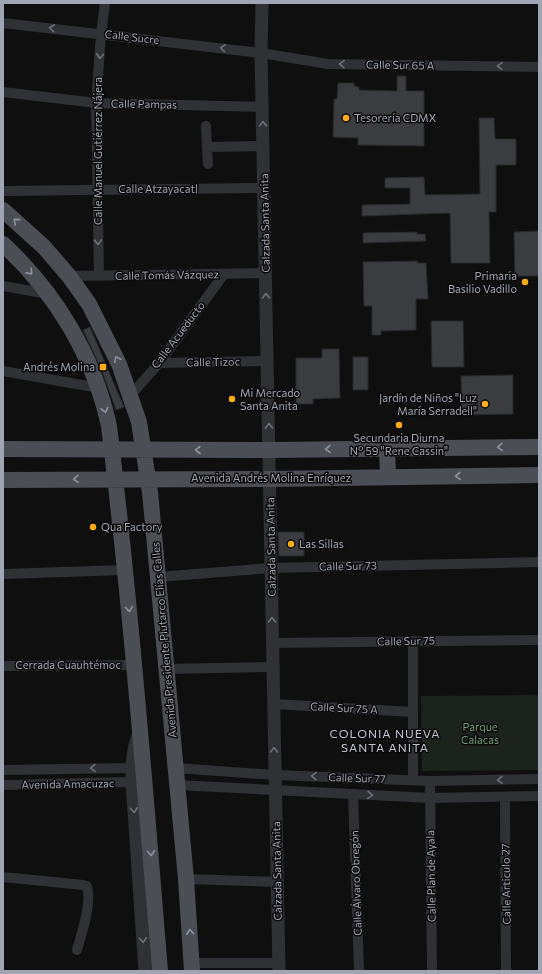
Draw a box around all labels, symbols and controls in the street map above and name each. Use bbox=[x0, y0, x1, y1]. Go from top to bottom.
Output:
one-way arrow bbox=[49, 24, 55, 33]
street label: Calle Sucre bbox=[104, 27, 160, 46]
one-way arrow bbox=[220, 44, 226, 53]
one-way arrow bbox=[95, 53, 104, 59]
street label: Calle Sur 65 A bbox=[366, 57, 435, 72]
one-way arrow bbox=[339, 60, 345, 68]
one-way arrow bbox=[497, 62, 503, 70]
street label: Calle Manuel Gutiérrez Nájera bbox=[91, 77, 104, 225]
street label: Calle Pampas bbox=[111, 96, 177, 111]
place label: Tesorería CDMX bbox=[354, 111, 437, 124]
marker: Tesorería CDMX bbox=[341, 113, 351, 123]
one-way arrow bbox=[259, 121, 267, 127]
street label: Calzada Santa Anita bbox=[257, 173, 272, 273]
street label: Calle Atzayacatl bbox=[118, 182, 198, 195]
one-way arrow bbox=[14, 219, 21, 226]
one-way arrow bbox=[94, 239, 102, 245]
one-way arrow bbox=[26, 267, 33, 275]
street label: Calle Tomás Vázquez bbox=[115, 267, 220, 282]
place label: Primaria Basilio Vadillo bbox=[448, 269, 517, 295]
marker: Primaria Basilio Vadillo bbox=[520, 277, 530, 287]
one-way arrow bbox=[262, 293, 270, 299]
street label: Calle Acueducto bbox=[148, 298, 207, 371]
street label: Calle Tizoc bbox=[186, 355, 240, 368]
one-way arrow bbox=[114, 356, 121, 363]
place label: Andrés Molina bbox=[23, 360, 95, 373]
marker: Andrés Molina bbox=[98, 362, 108, 372]
place label: Mi Mercado Santa Anita bbox=[240, 386, 301, 412]
place label: Jardín de Niños "Luz María Serradell" bbox=[379, 391, 478, 417]
marker: Mi Mercado Santa Anita bbox=[227, 394, 237, 404]
marker: Jardín de Niños "Luz María Serradell" bbox=[480, 399, 490, 409]
one-way arrow bbox=[101, 406, 109, 413]
marker: Secundaria Diurna N° 59 "Rene Cassin" bbox=[394, 420, 404, 430]
one-way arrow bbox=[264, 423, 273, 429]
place label: Secundaria Diurna N° 59 "Rene Cassin" bbox=[350, 431, 448, 457]
one-way arrow bbox=[497, 443, 503, 451]
one-way arrow bbox=[325, 445, 331, 453]
one-way arrow bbox=[195, 446, 201, 454]
street label: Avenida Andrés Molina Enríquez bbox=[191, 471, 351, 484]
one-way arrow bbox=[455, 472, 461, 480]
one-way arrow bbox=[73, 475, 79, 483]
street label: Calzada Santa Anita bbox=[263, 497, 278, 597]
place label: Qua Factory bbox=[101, 520, 163, 533]
marker: Qua Factory bbox=[88, 522, 98, 532]
place label: Las Sillas bbox=[299, 537, 344, 550]
marker: Las Sillas bbox=[286, 539, 296, 549]
street label: Avenida Presidente Plutarco Elías Calles bbox=[148, 542, 179, 738]
street label: Calle Sur 73 bbox=[319, 558, 377, 573]
one-way arrow bbox=[124, 606, 133, 612]
one-way arrow bbox=[268, 617, 276, 623]
street label: Calle Sur 75 bbox=[377, 633, 435, 648]
street label: Cerrada Cuauhtémoc bbox=[15, 658, 121, 671]
street label: Calle Sur 75 A bbox=[310, 699, 379, 716]
park label: Parque Calacas bbox=[461, 720, 499, 746]
district label: COLONIA NUEVA SANTA ANITA bbox=[329, 726, 441, 754]
one-way arrow bbox=[270, 747, 278, 753]
one-way arrow bbox=[90, 764, 96, 772]
street label: Calle Sur 77 bbox=[328, 770, 386, 785]
one-way arrow bbox=[311, 772, 317, 780]
street label: Avenida Amacuzac bbox=[21, 776, 115, 791]
one-way arrow bbox=[497, 776, 503, 784]
one-way arrow bbox=[367, 791, 373, 800]
one-way arrow bbox=[129, 807, 138, 813]
street label: Calzada Santa Anita bbox=[269, 821, 284, 921]
street label: Calle Álvaro Obregón bbox=[346, 830, 364, 936]
street label: Calle Plan de Ayala bbox=[423, 830, 438, 922]
street label: Calle Articulo 27 bbox=[498, 843, 513, 925]
one-way arrow bbox=[146, 850, 155, 856]
one-way arrow bbox=[185, 929, 194, 935]
one-way arrow bbox=[138, 937, 147, 943]

